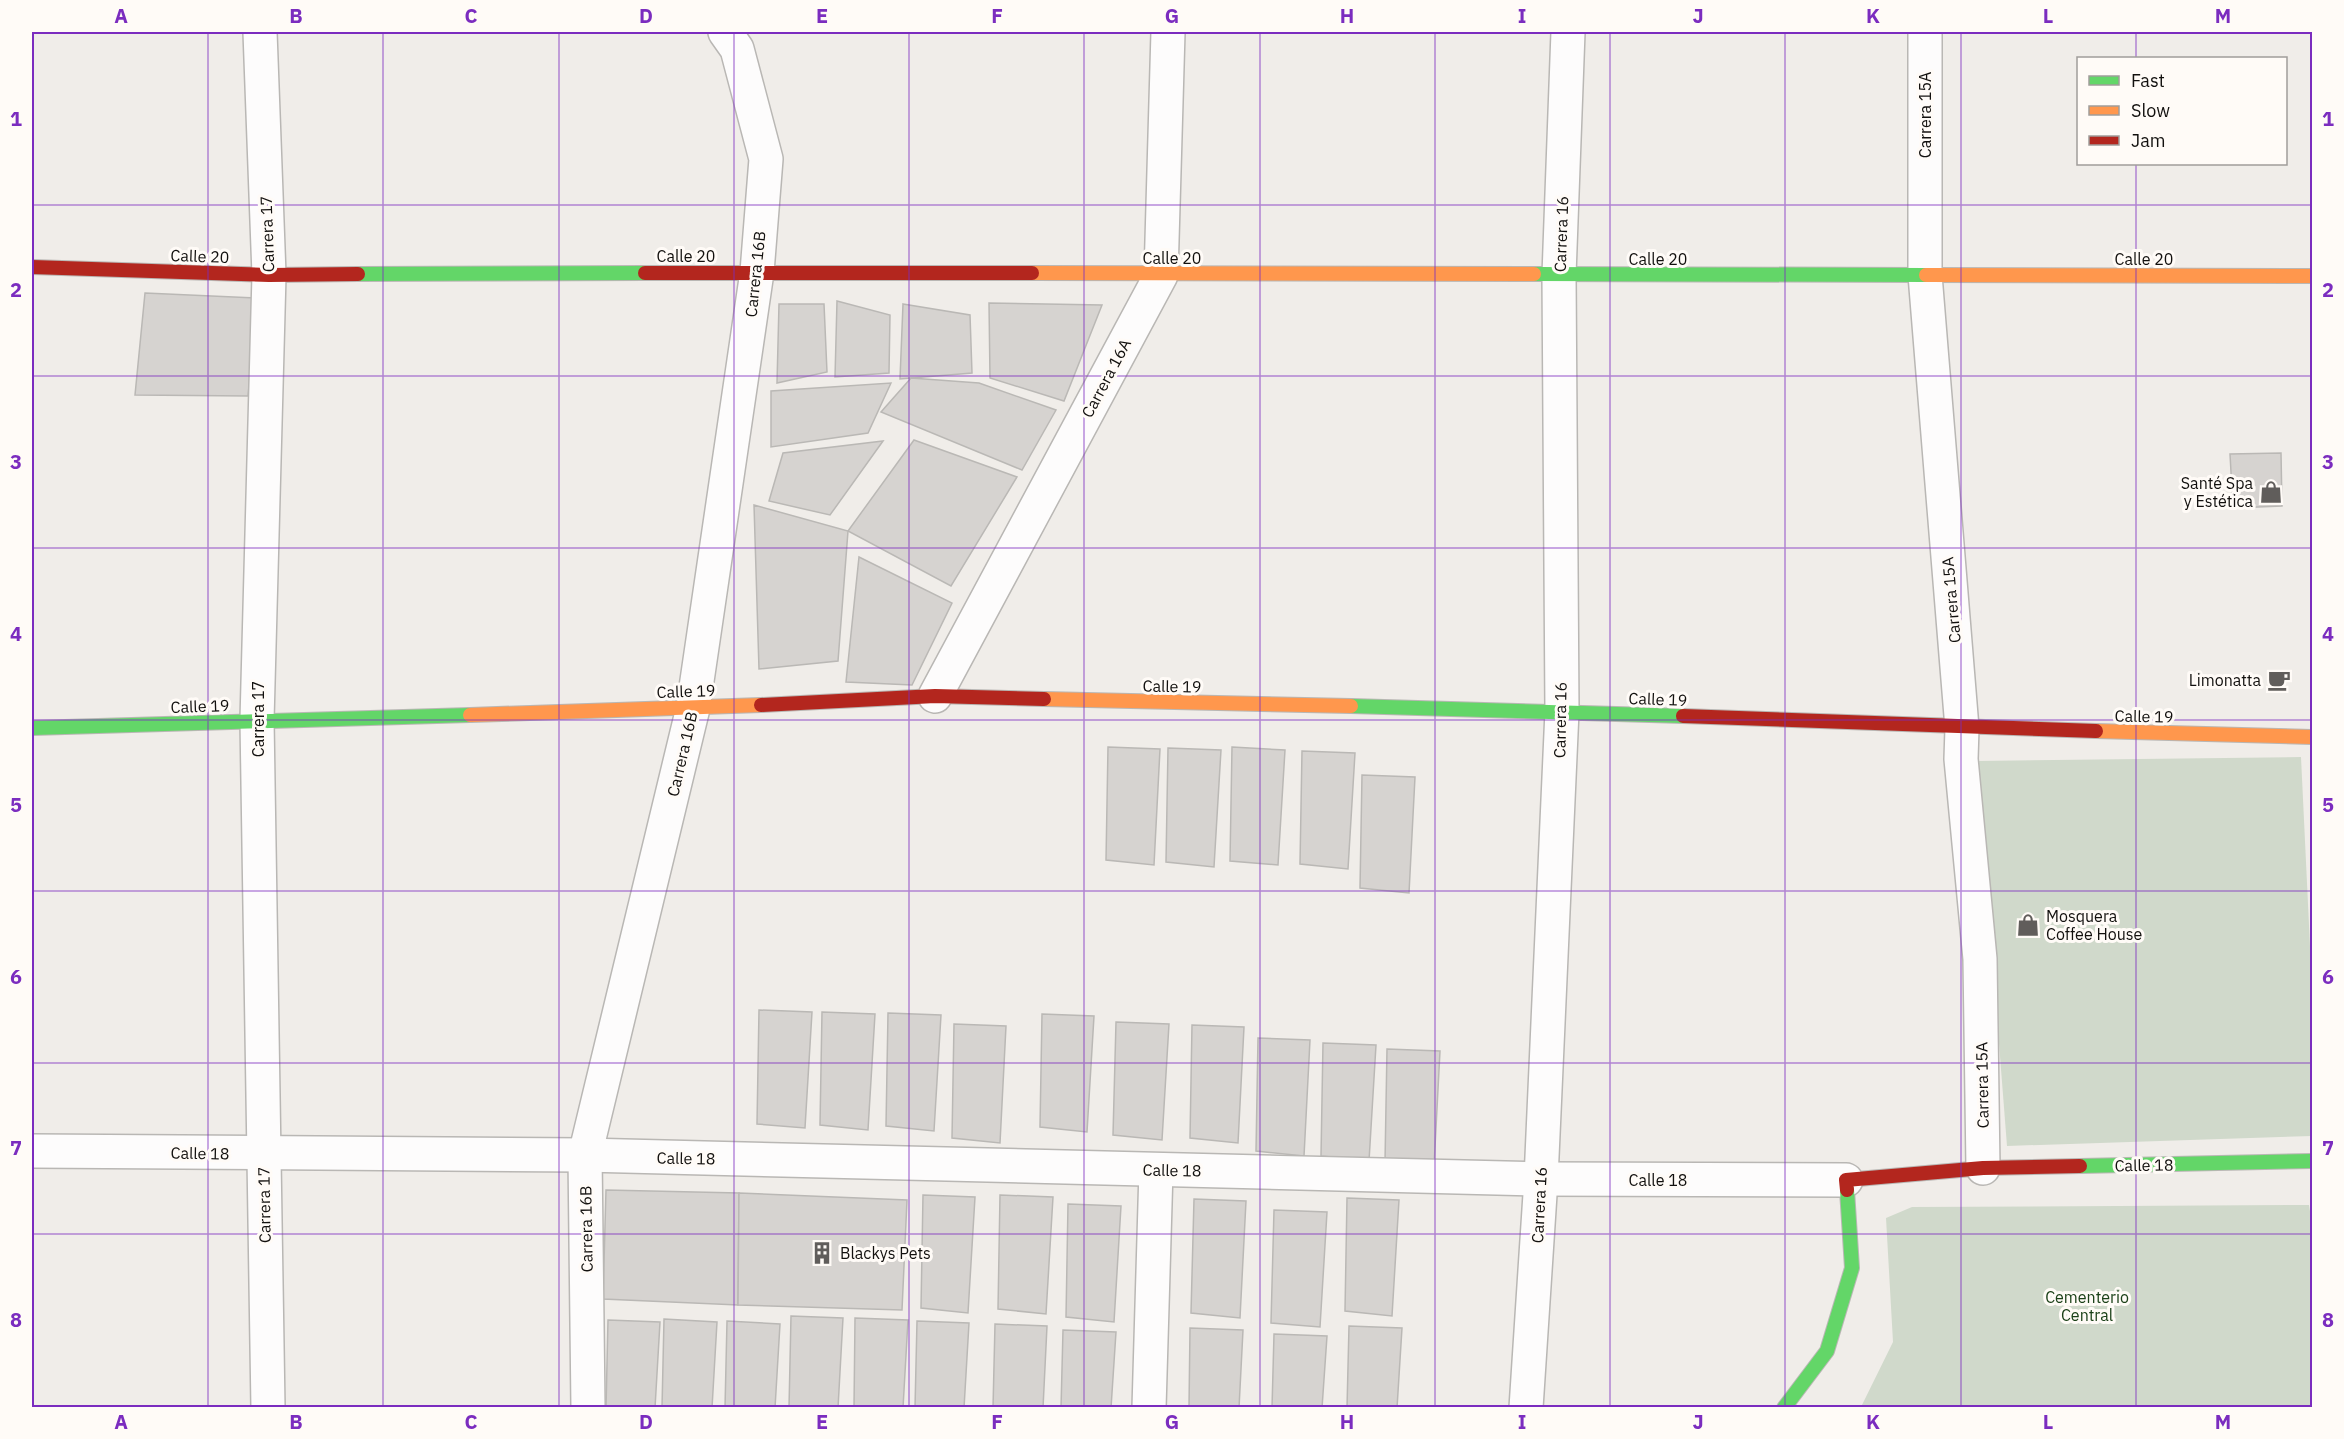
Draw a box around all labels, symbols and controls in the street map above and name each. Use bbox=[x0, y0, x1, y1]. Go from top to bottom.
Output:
text: A bbox=[114, 2, 128, 29]
text: B bbox=[289, 2, 303, 29]
text: C bbox=[464, 2, 478, 29]
text: D bbox=[639, 2, 653, 29]
text: E bbox=[816, 2, 828, 29]
text: F bbox=[991, 2, 1003, 29]
text: G bbox=[1165, 2, 1179, 29]
text: H bbox=[1340, 2, 1354, 29]
text: I bbox=[1518, 2, 1526, 29]
text: J bbox=[1692, 2, 1704, 29]
text: K bbox=[1866, 2, 1880, 29]
text: L bbox=[2043, 2, 2053, 29]
text: M bbox=[2215, 2, 2231, 29]
legend bbox=[2077, 57, 2287, 165]
text: Fast bbox=[2131, 69, 2165, 92]
street label: Carrera 15A bbox=[1915, 72, 1935, 158]
text: Slow bbox=[2131, 99, 2170, 122]
text: 1 bbox=[10, 105, 22, 132]
text: 1 bbox=[2322, 105, 2334, 132]
text: Jam bbox=[2131, 129, 2166, 152]
street label: Carrera 17 bbox=[256, 196, 278, 272]
street label: Carrera 16 bbox=[1550, 196, 1572, 272]
street label: Carrera 16B bbox=[741, 230, 769, 318]
street label: Calle 20 bbox=[170, 245, 230, 267]
street label: Calle 20 bbox=[657, 246, 715, 266]
street label: Calle 20 bbox=[1143, 248, 1201, 268]
street label: Calle 20 bbox=[1629, 249, 1687, 269]
street label: Calle 20 bbox=[2115, 249, 2173, 269]
text: 2 bbox=[10, 276, 22, 303]
text: 2 bbox=[2322, 276, 2334, 303]
street label: Carrera 16A bbox=[1077, 335, 1135, 421]
text: 3 bbox=[10, 448, 22, 475]
text: 3 bbox=[2322, 448, 2334, 475]
place label: Santé Spa y Estética bbox=[2181, 473, 2253, 511]
shop icon: Santé Spa y Estética bbox=[2258, 479, 2284, 505]
street label: Carrera 15A bbox=[1937, 556, 1965, 644]
text: 4 bbox=[10, 620, 22, 647]
text: 4 bbox=[2322, 620, 2334, 647]
cafe icon: Limonatta bbox=[2266, 667, 2292, 693]
place label: Limonatta bbox=[2189, 670, 2261, 690]
street label: Calle 19 bbox=[1142, 675, 1202, 697]
street label: Calle 19 bbox=[656, 680, 716, 702]
street label: Carrera 17 bbox=[248, 681, 268, 757]
street label: Carrera 16 bbox=[1549, 682, 1571, 758]
street label: Calle 19 bbox=[1628, 688, 1688, 710]
street label: Calle 19 bbox=[170, 695, 230, 717]
street label: Calle 19 bbox=[2114, 705, 2174, 727]
street label: Carrera 16B bbox=[663, 710, 701, 798]
text: 5 bbox=[10, 791, 22, 818]
text: 5 bbox=[2322, 791, 2334, 818]
place label: Mosquera Coffee House bbox=[2046, 906, 2143, 944]
shop icon: Mosquera Coffee House bbox=[2015, 912, 2041, 938]
text: 6 bbox=[10, 963, 22, 990]
text: 6 bbox=[2322, 963, 2334, 990]
street label: Carrera 15A bbox=[1971, 1042, 1993, 1128]
text: 7 bbox=[10, 1134, 22, 1161]
text: 7 bbox=[2322, 1134, 2334, 1161]
street label: Calle 18 bbox=[170, 1142, 230, 1164]
street label: Calle 18 bbox=[656, 1147, 716, 1169]
street label: Calle 18 bbox=[2114, 1154, 2174, 1176]
street label: Calle 18 bbox=[1142, 1159, 1202, 1181]
street label: Carrera 16 bbox=[1527, 1166, 1551, 1244]
street label: Carrera 17 bbox=[253, 1167, 275, 1243]
street label: Calle 18 bbox=[1629, 1170, 1687, 1190]
street label: Carrera 16B bbox=[575, 1185, 597, 1273]
building icon: Blackys Pets bbox=[809, 1240, 835, 1266]
place label: Blackys Pets bbox=[840, 1243, 931, 1263]
park label: Cementerio Central bbox=[2045, 1287, 2129, 1325]
text: 8 bbox=[10, 1306, 22, 1333]
text: 8 bbox=[2322, 1306, 2334, 1333]
text: A bbox=[114, 1408, 128, 1435]
text: B bbox=[289, 1408, 303, 1435]
text: C bbox=[464, 1408, 478, 1435]
text: D bbox=[639, 1408, 653, 1435]
text: E bbox=[816, 1408, 828, 1435]
text: F bbox=[991, 1408, 1003, 1435]
text: G bbox=[1165, 1408, 1179, 1435]
text: H bbox=[1340, 1408, 1354, 1435]
text: I bbox=[1518, 1408, 1526, 1435]
text: J bbox=[1692, 1408, 1704, 1435]
text: K bbox=[1866, 1408, 1880, 1435]
text: L bbox=[2043, 1408, 2053, 1435]
text: M bbox=[2215, 1408, 2231, 1435]

